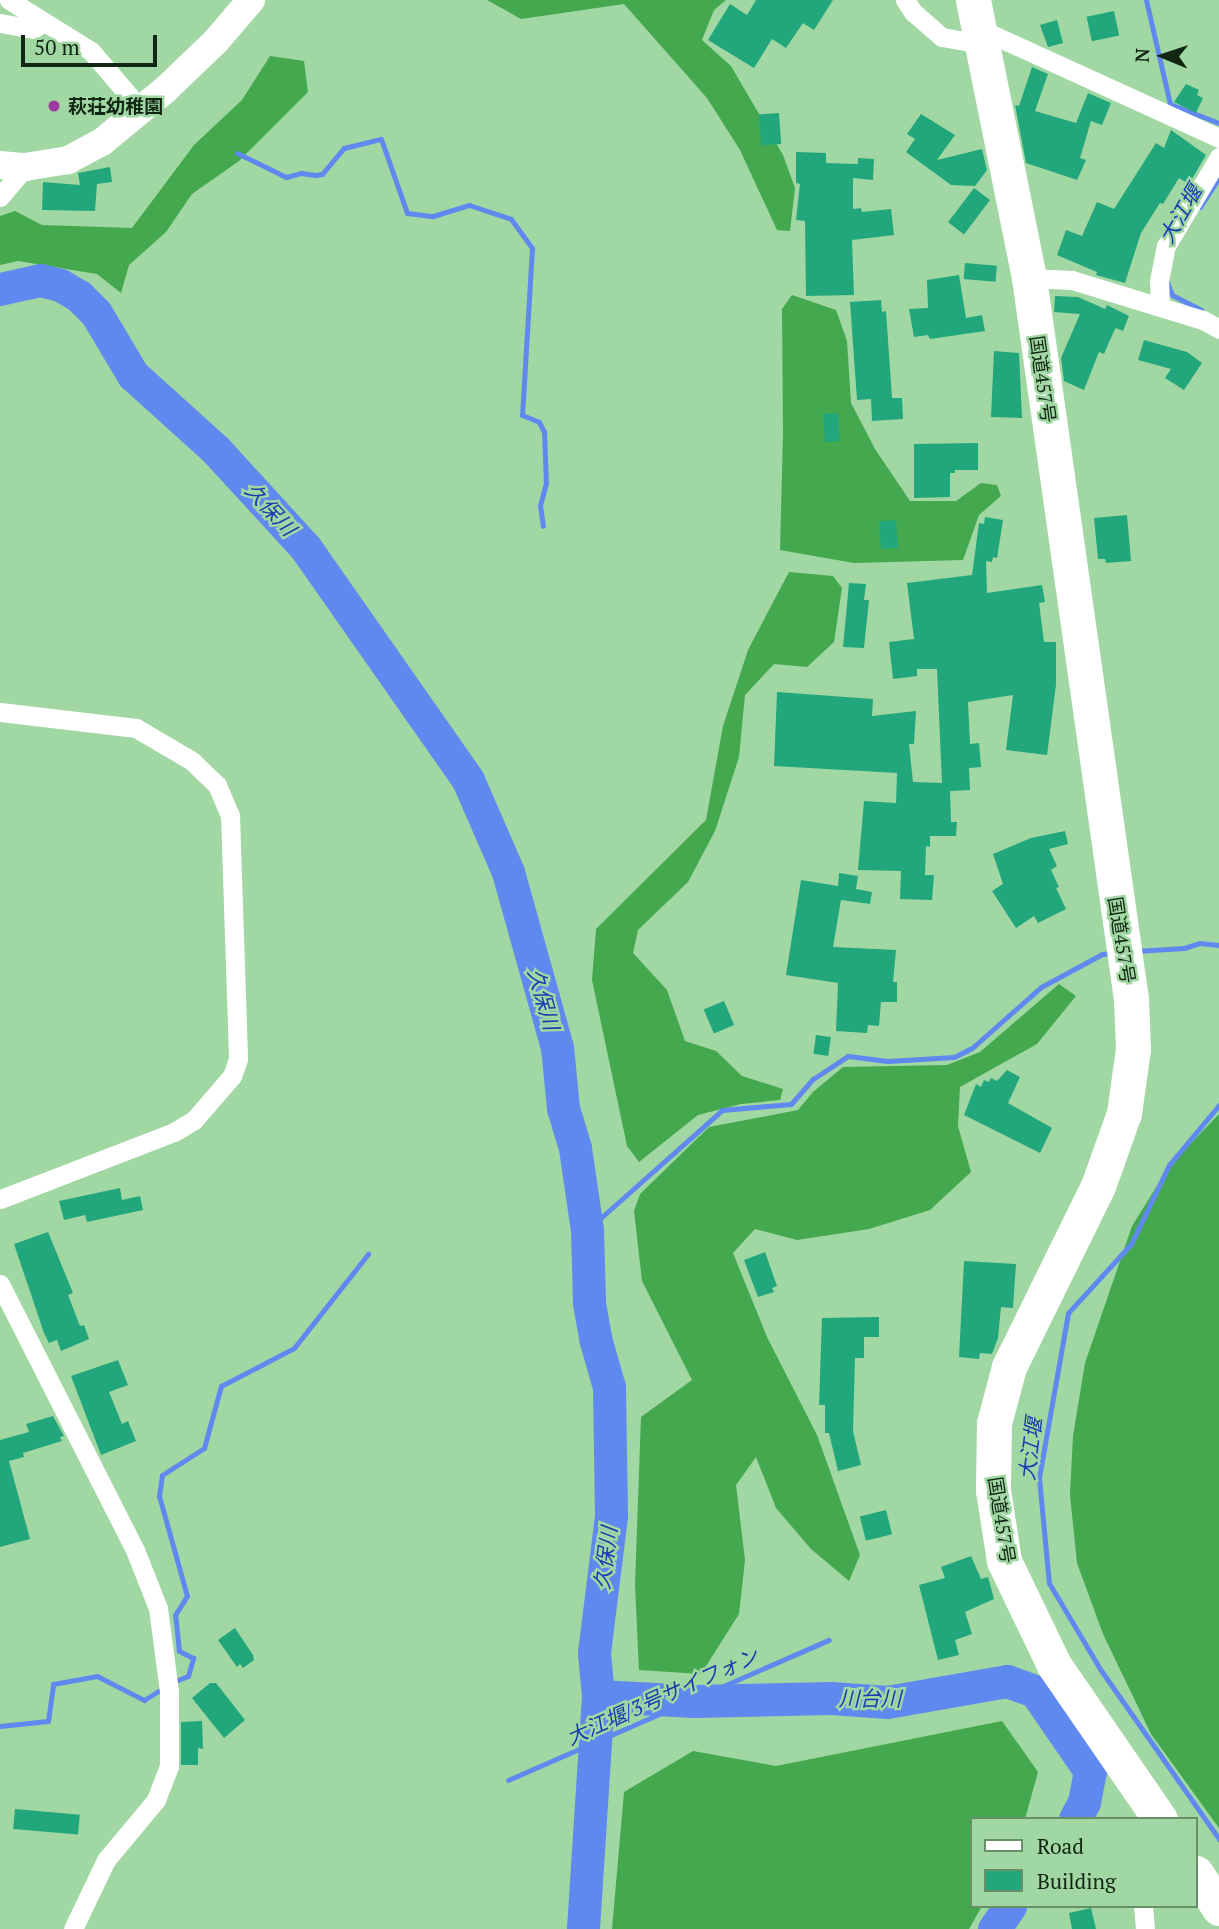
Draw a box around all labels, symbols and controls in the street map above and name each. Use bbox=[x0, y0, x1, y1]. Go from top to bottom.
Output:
scale bar bbox=[24, 21, 161, 65]
north arrow bbox=[1128, 21, 1198, 91]
text: 50 m bbox=[34, 33, 80, 61]
text: N bbox=[1129, 48, 1154, 63]
place label: 萩荘幼稚園 bbox=[68, 95, 163, 117]
marker: 萩荘幼稚園 bbox=[46, 98, 62, 114]
water label: 大江堰 bbox=[1153, 180, 1207, 248]
street label: 国道457号 bbox=[1026, 334, 1060, 424]
water label: 久保川 bbox=[240, 477, 302, 541]
street label: 国道457号 bbox=[1104, 895, 1140, 985]
water label: 久保川 bbox=[523, 965, 565, 1033]
water label: 大江堰 bbox=[1014, 1416, 1046, 1482]
street label: 国道457号 bbox=[984, 1475, 1020, 1565]
water label: 久保川 bbox=[589, 1525, 621, 1591]
water label: 大江堰/3号サイフォン bbox=[562, 1642, 762, 1750]
water label: 川台川 bbox=[839, 1685, 901, 1711]
legend bbox=[970, 1817, 1198, 1908]
text: Road bbox=[1037, 1832, 1084, 1860]
text: Building bbox=[1037, 1867, 1116, 1895]

